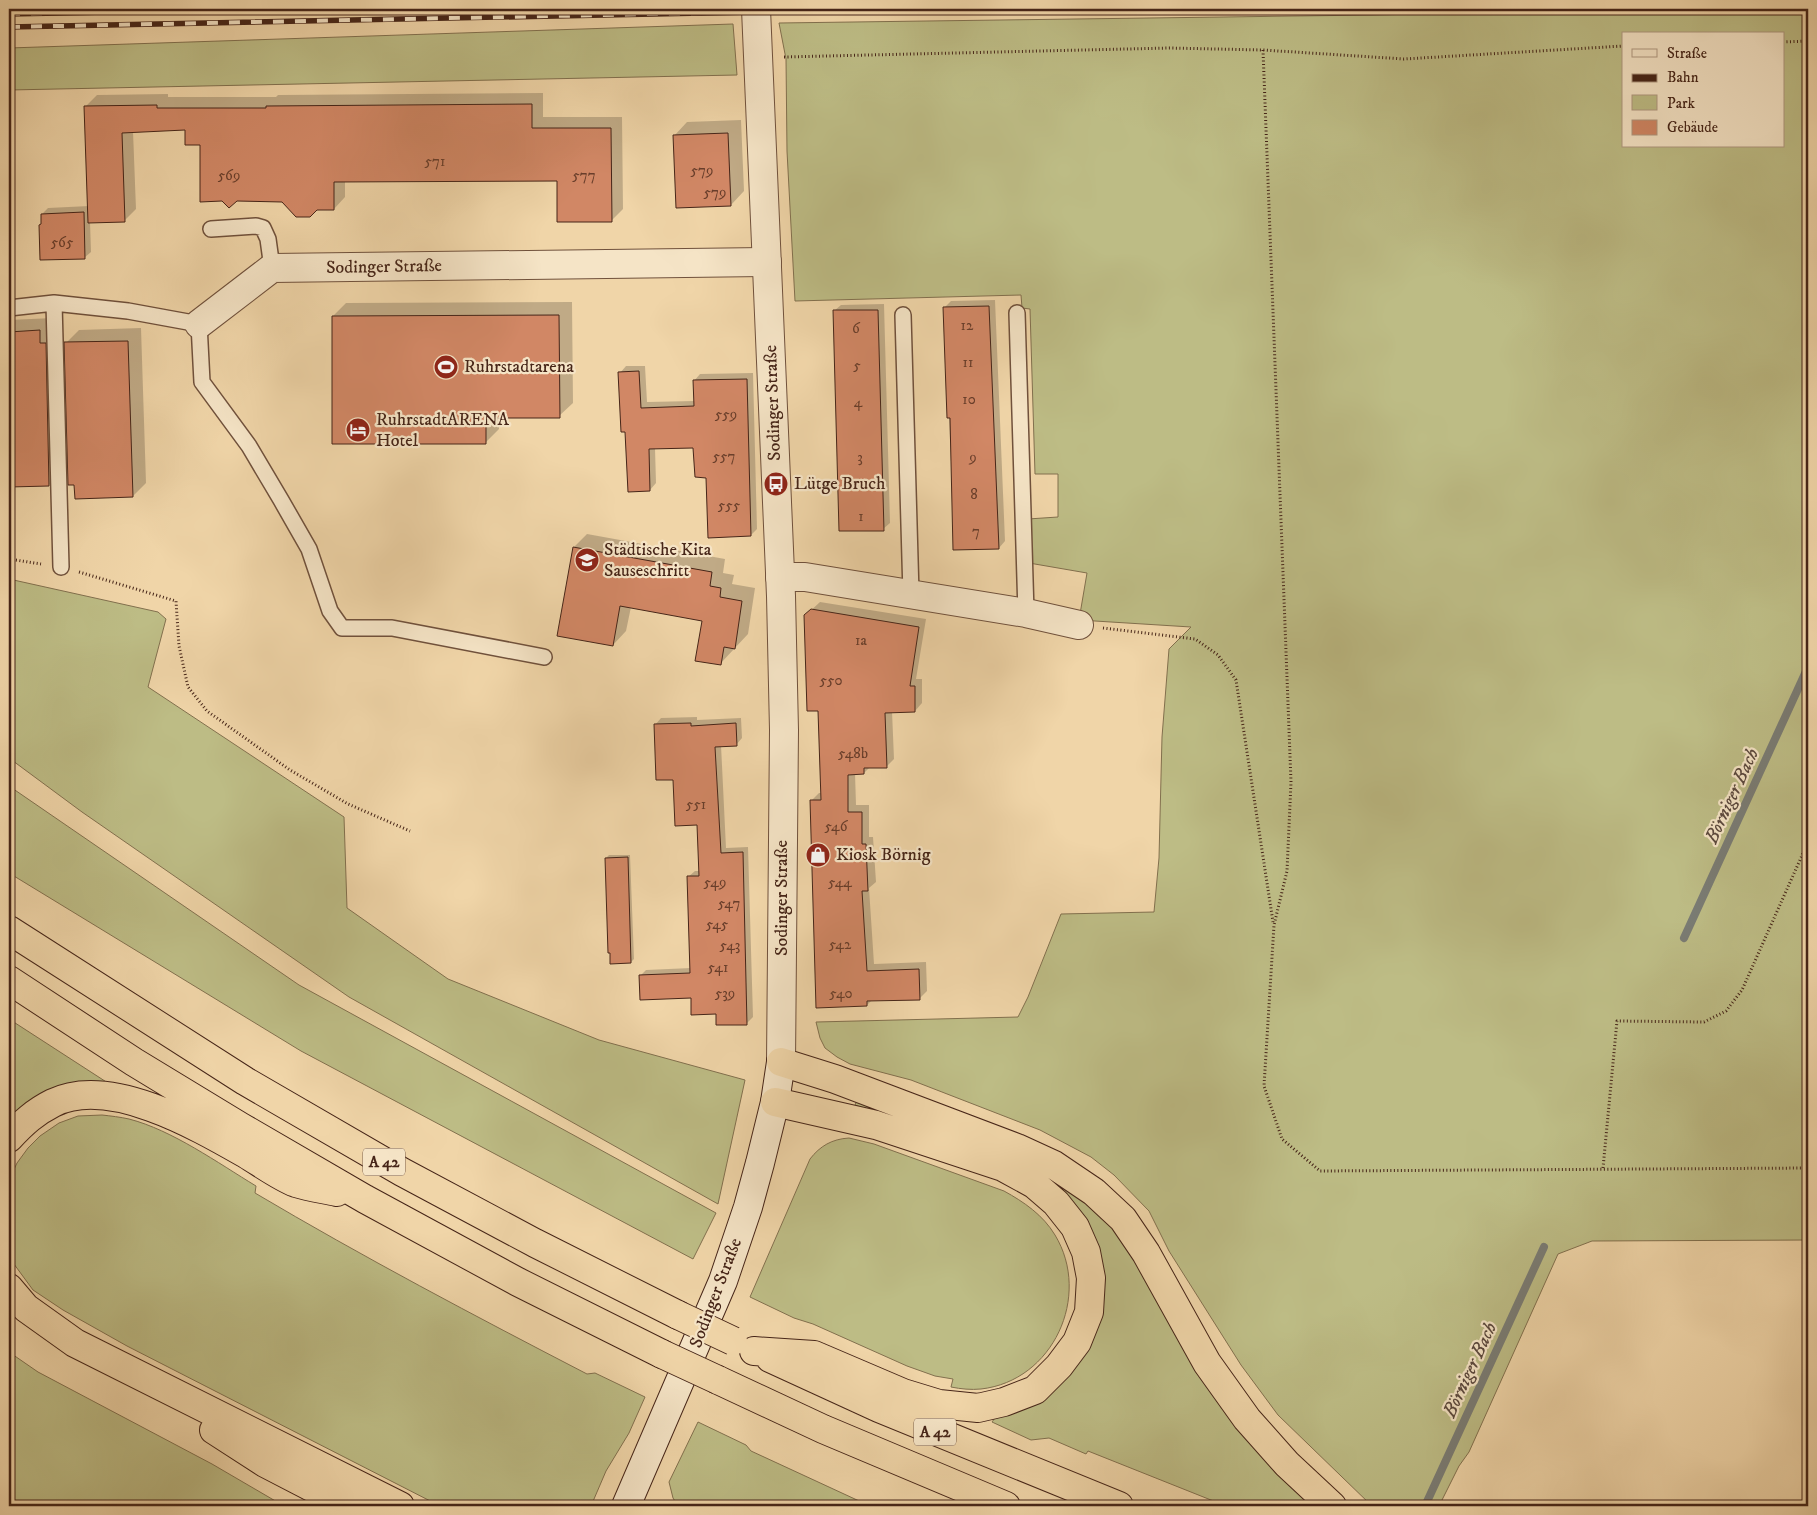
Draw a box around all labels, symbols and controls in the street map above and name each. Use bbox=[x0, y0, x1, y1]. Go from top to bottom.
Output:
legend bbox=[1622, 32, 1784, 148]
text: Straße bbox=[1667, 44, 1707, 63]
text: Bahn bbox=[1667, 68, 1699, 87]
text: Park bbox=[1667, 94, 1696, 113]
text: Gebäude bbox=[1667, 118, 1718, 137]
house number: 571 bbox=[425, 152, 445, 171]
house number: 579 bbox=[691, 161, 713, 180]
house number: 569 bbox=[218, 166, 240, 185]
house number: 577 bbox=[572, 166, 596, 185]
house number: 579 bbox=[704, 183, 726, 202]
house number: 565 bbox=[51, 233, 74, 252]
street label: Sodinger Straße bbox=[326, 255, 442, 279]
house number: 12 bbox=[961, 316, 974, 335]
house number: 6 bbox=[852, 319, 861, 338]
street label: Sodinger Straße bbox=[760, 345, 786, 461]
house number: 11 bbox=[962, 353, 974, 372]
sports icon: Ruhrstadtarena bbox=[433, 354, 459, 380]
place label: Ruhrstadtarena bbox=[464, 356, 574, 378]
house number: 5 bbox=[853, 356, 861, 375]
house number: 10 bbox=[962, 390, 976, 409]
house number: 4 bbox=[854, 393, 863, 412]
house number: 559 bbox=[715, 405, 737, 424]
place label: RuhrstadtARENA Hotel bbox=[376, 409, 510, 452]
hotel icon: RuhrstadtARENA Hotel bbox=[345, 417, 371, 443]
house number: 557 bbox=[713, 447, 735, 466]
house number: 3 bbox=[857, 448, 863, 467]
house number: 9 bbox=[968, 448, 977, 467]
bus stop icon: Lütge Bruch bbox=[763, 471, 789, 497]
place label: Lütge Bruch bbox=[794, 473, 886, 495]
house number: 8 bbox=[970, 485, 978, 504]
house number: 555 bbox=[718, 496, 741, 515]
house number: 1 bbox=[858, 507, 864, 526]
house number: 7 bbox=[972, 522, 980, 541]
place label: Städtische Kita Sauseschritt bbox=[604, 539, 712, 582]
school or university icon: Städtische Kita Sauseschritt bbox=[574, 547, 600, 573]
house number: 1a bbox=[855, 631, 868, 650]
house number: 550 bbox=[820, 671, 842, 690]
house number: 548b bbox=[838, 744, 868, 763]
water label: Börniger Bach bbox=[1700, 744, 1764, 848]
house number: 551 bbox=[686, 795, 706, 814]
house number: 546 bbox=[824, 817, 849, 836]
street label: Sodinger Straße bbox=[771, 840, 793, 956]
shop icon: Kiosk Börnig bbox=[805, 842, 831, 868]
place label: Kiosk Börnig bbox=[836, 844, 931, 866]
house number: 549 bbox=[704, 873, 726, 892]
house number: 544 bbox=[828, 873, 852, 892]
house number: 547 bbox=[718, 894, 740, 913]
house number: 545 bbox=[706, 915, 729, 934]
house number: 542 bbox=[829, 935, 852, 954]
house number: 543 bbox=[720, 936, 740, 955]
house number: 541 bbox=[708, 958, 728, 977]
house number: 539 bbox=[715, 984, 735, 1003]
house number: 540 bbox=[829, 984, 853, 1003]
road number: A 42 bbox=[363, 1148, 405, 1176]
street label: Sodinger Straße bbox=[685, 1235, 747, 1351]
water label: Börniger Bach bbox=[1438, 1318, 1502, 1422]
road number: A 42 bbox=[914, 1418, 956, 1445]

